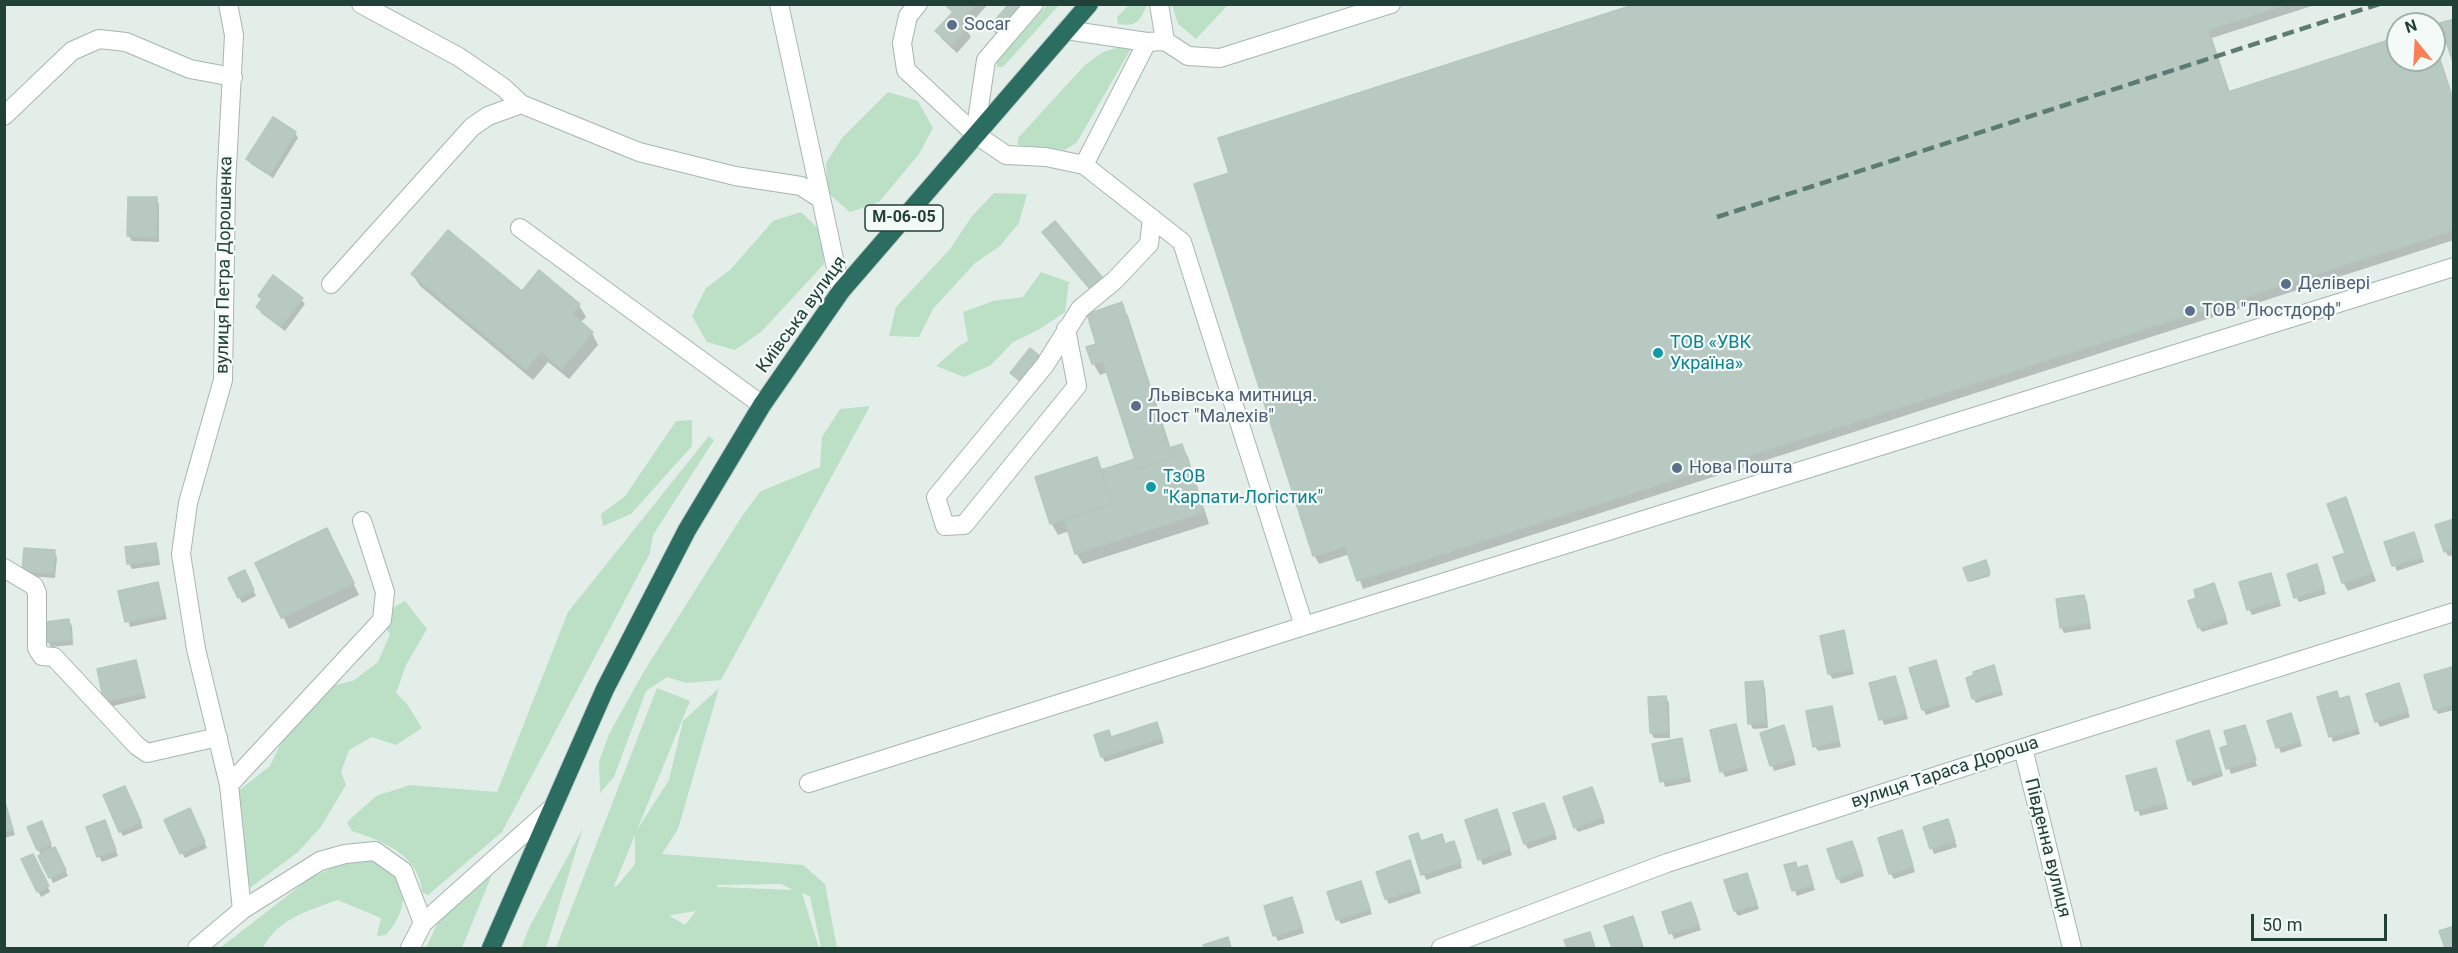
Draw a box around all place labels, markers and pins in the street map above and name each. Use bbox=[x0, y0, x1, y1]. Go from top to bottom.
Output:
place label: Socar bbox=[964, 14, 1010, 36]
marker: Socar bbox=[945, 18, 959, 32]
place label: Делівері bbox=[2298, 273, 2370, 295]
marker: Делівері bbox=[2279, 277, 2293, 291]
place label: ТОВ "Люстдорф" bbox=[2202, 300, 2341, 322]
marker: ТОВ "Люстдорф" bbox=[2183, 304, 2197, 318]
place label: ТОВ «УВК Україна» bbox=[1670, 332, 1751, 374]
marker: ТОВ «УВК Україна» bbox=[1651, 346, 1665, 360]
place label: Львівська митниця. Пост "Малехів" bbox=[1148, 385, 1317, 428]
marker: Львівська митниця. Пост "Малехів" bbox=[1129, 399, 1143, 413]
place label: Нова Пошта bbox=[1689, 457, 1793, 479]
marker: Нова Пошта bbox=[1670, 461, 1684, 475]
place label: ТзОВ "Карпати-Логістик" bbox=[1163, 466, 1323, 508]
marker: ТзОВ "Карпати-Логістик" bbox=[1144, 480, 1158, 494]

